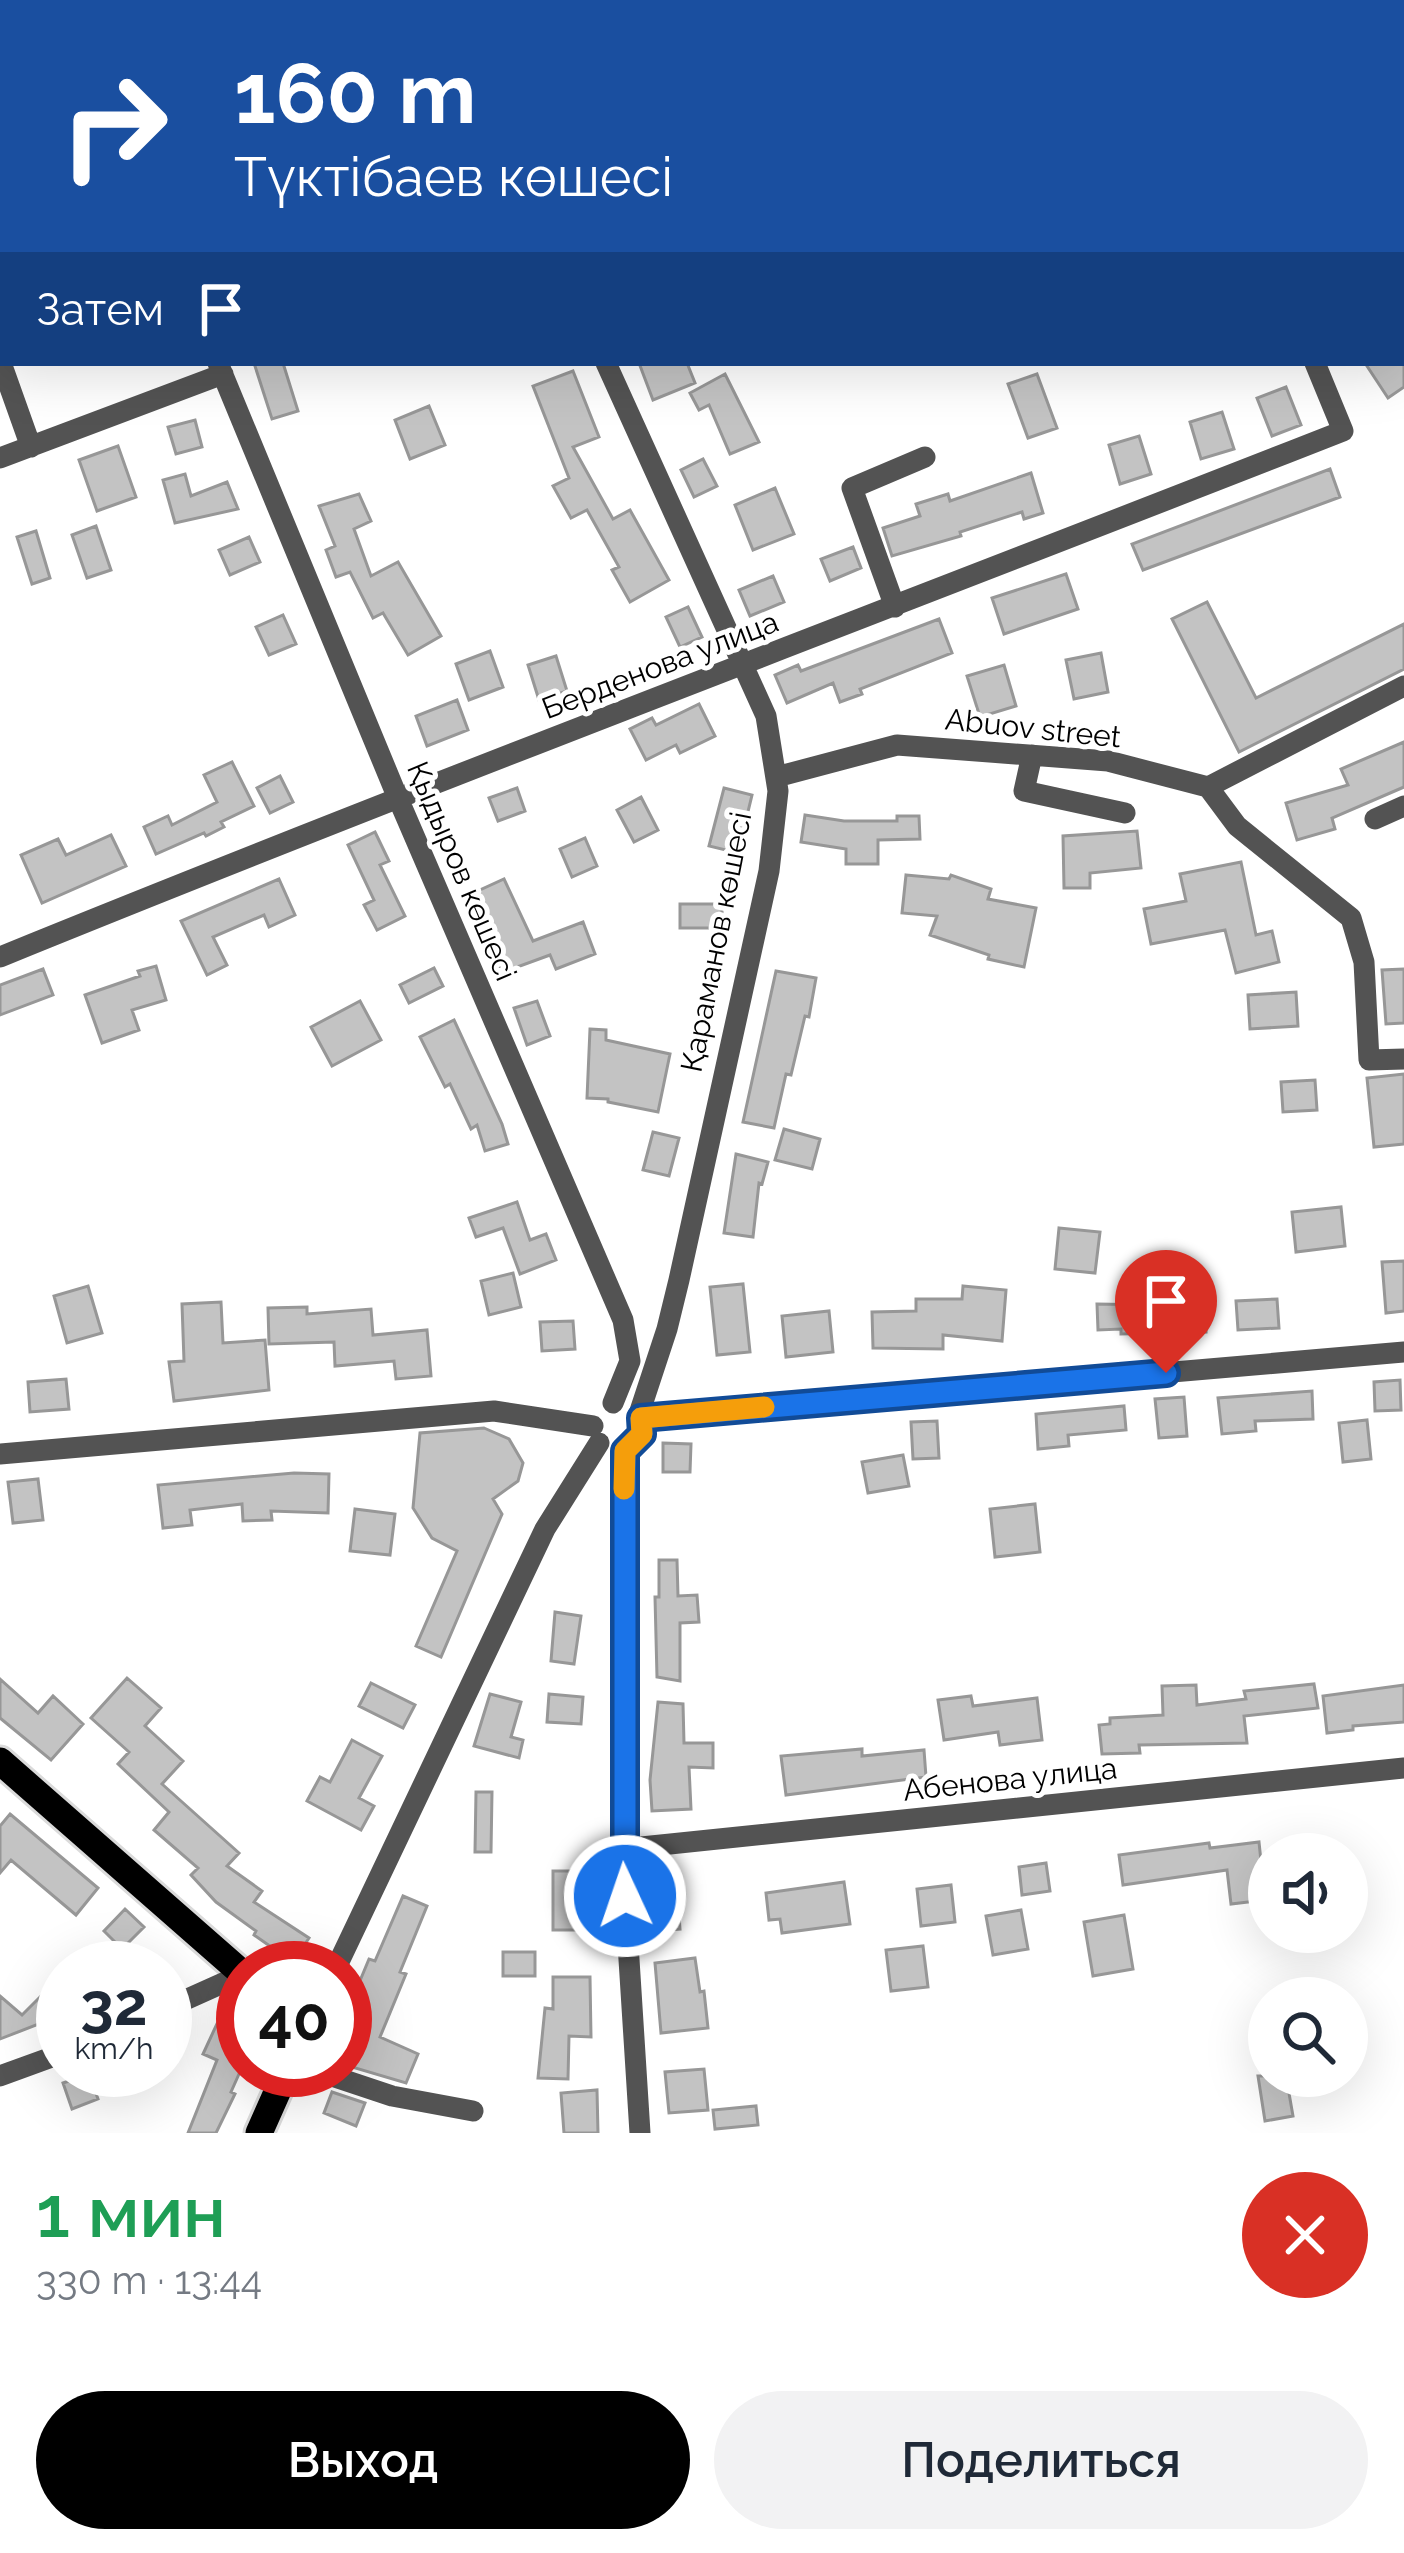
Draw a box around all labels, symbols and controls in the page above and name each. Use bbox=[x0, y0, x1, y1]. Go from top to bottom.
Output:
text: 160 m bbox=[234, 44, 476, 143]
icon: right bbox=[36, 48, 192, 204]
text: Түктібаев көшесі bbox=[234, 145, 673, 209]
icon: arrive bbox=[188, 276, 254, 342]
text: Затем bbox=[36, 283, 164, 336]
street label: Берденова улица bbox=[537, 604, 783, 726]
street label: Abuov street bbox=[943, 701, 1123, 755]
street label: Қыдыров көшесі bbox=[400, 756, 524, 986]
street label: Қараманов көшесі bbox=[674, 809, 758, 1075]
pin bbox=[1115, 1250, 1217, 1373]
icon: arrive bbox=[1133, 1268, 1199, 1334]
street label: Абенова улица bbox=[901, 1750, 1119, 1808]
position arrow bbox=[562, 1833, 688, 1959]
map controls bbox=[1248, 1833, 1368, 2097]
button: sound bbox=[1248, 1833, 1368, 1953]
speed limit sign: 40 bbox=[216, 1941, 372, 2097]
text: 32 bbox=[80, 1969, 148, 2039]
button: search bbox=[1248, 1977, 1368, 2097]
text: km/h bbox=[74, 2031, 154, 2066]
text: 1 мин bbox=[36, 2169, 226, 2254]
button: close bbox=[1242, 2172, 1368, 2298]
text: 330 m · 13:44 bbox=[36, 2257, 262, 2303]
button: Выход bbox=[36, 2391, 690, 2529]
button: Поделиться bbox=[714, 2391, 1368, 2529]

